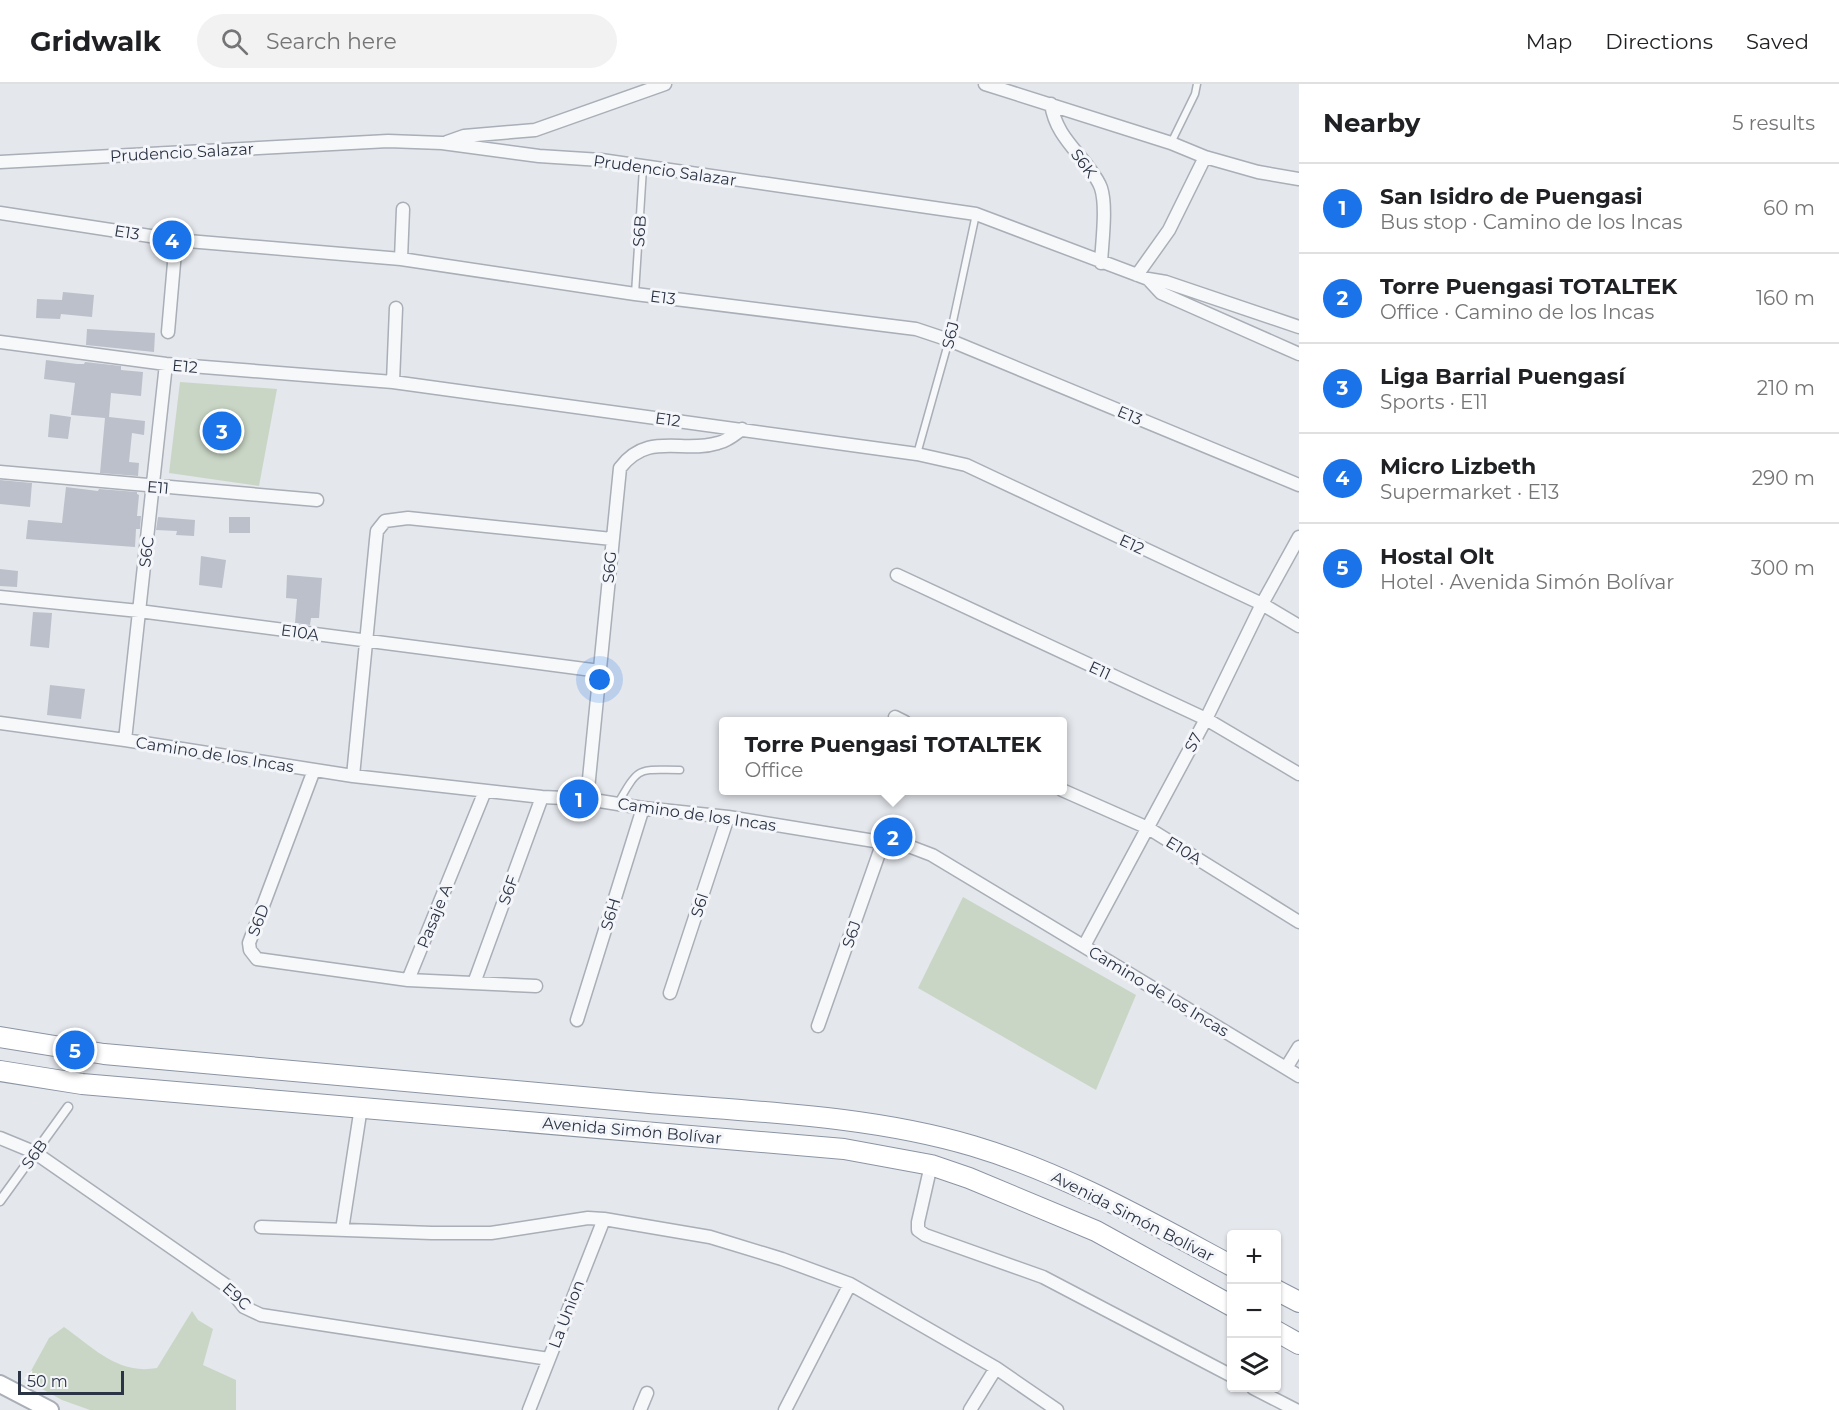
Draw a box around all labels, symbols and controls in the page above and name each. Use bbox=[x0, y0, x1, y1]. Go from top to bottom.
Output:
search box bbox=[197, 14, 617, 68]
text: Gridwalk bbox=[30, 24, 161, 58]
icon: search bbox=[218, 25, 251, 58]
text: Search here bbox=[266, 28, 397, 55]
text: Map bbox=[1526, 29, 1572, 54]
text: Directions bbox=[1605, 29, 1713, 54]
text: Saved bbox=[1746, 29, 1809, 54]
text: Nearby bbox=[1323, 107, 1420, 139]
text: 5 results bbox=[1732, 111, 1815, 135]
street label: Prudencio Salazar bbox=[110, 139, 254, 166]
street label: S6K bbox=[1067, 145, 1101, 182]
street label: Prudencio Salazar bbox=[592, 151, 738, 190]
text: San Isidro de Puengasi bbox=[1380, 183, 1643, 210]
text: 1 bbox=[1339, 196, 1346, 220]
text: 60 m bbox=[1763, 196, 1815, 220]
text: Bus stop · Camino de los Incas bbox=[1380, 210, 1683, 234]
street label: S6B bbox=[629, 215, 650, 247]
pin: 4 bbox=[152, 218, 192, 262]
street label: E13 bbox=[113, 221, 141, 244]
text: Torre Puengasi TOTALTEK bbox=[1380, 273, 1677, 300]
text: 2 bbox=[1337, 286, 1348, 310]
text: 160 m bbox=[1756, 286, 1815, 310]
street label: E13 bbox=[649, 287, 677, 308]
text: Office · Camino de los Incas bbox=[1380, 300, 1654, 324]
street label: S6J bbox=[938, 319, 963, 351]
street label: E12 bbox=[171, 356, 199, 377]
text: Liga Barrial Puengasí bbox=[1380, 363, 1625, 390]
text: 3 bbox=[1337, 376, 1348, 400]
text: 210 m bbox=[1757, 376, 1815, 400]
text: Sports · E11 bbox=[1380, 390, 1488, 414]
street label: E13 bbox=[1114, 402, 1145, 429]
pin: 3 bbox=[202, 408, 242, 454]
street label: E12 bbox=[654, 408, 682, 431]
text: Micro Lizbeth bbox=[1380, 453, 1536, 480]
text: 4 bbox=[1336, 466, 1349, 490]
text: 290 m bbox=[1752, 466, 1815, 490]
street label: E11 bbox=[146, 477, 170, 498]
text: Supermarket · E13 bbox=[1380, 480, 1559, 504]
street label: E12 bbox=[1116, 530, 1147, 558]
street label: S6C bbox=[135, 536, 158, 569]
text: Hostal Olt bbox=[1380, 543, 1494, 570]
street label: S6G bbox=[599, 550, 620, 584]
text: 5 bbox=[1337, 556, 1348, 580]
text: 300 m bbox=[1751, 556, 1815, 580]
text: Hotel · Avenida Simón Bolívar bbox=[1380, 570, 1674, 594]
street label: E10A bbox=[280, 620, 321, 645]
street label: E11 bbox=[1086, 657, 1114, 684]
your location bbox=[585, 665, 614, 694]
popup bbox=[719, 717, 1067, 795]
street label: S7 bbox=[1181, 729, 1206, 755]
text: Torre Puengasi TOTALTEK bbox=[744, 731, 1042, 758]
street label: Camino de los Incas bbox=[134, 733, 296, 776]
text: Office bbox=[744, 758, 803, 782]
pin: 1 bbox=[560, 776, 598, 822]
street label: Camino de los Incas bbox=[616, 794, 778, 835]
pin: 2 bbox=[874, 814, 912, 860]
street label: E10A bbox=[1162, 832, 1206, 869]
street label: S6F bbox=[494, 873, 522, 907]
street label: Pasaje A bbox=[413, 881, 456, 951]
street label: S6I bbox=[687, 891, 712, 920]
street label: S6H bbox=[597, 896, 624, 933]
street label: S6D bbox=[244, 901, 273, 939]
street label: S6J bbox=[838, 918, 865, 950]
street label: Camino de los Incas bbox=[1085, 942, 1232, 1041]
pin: 5 bbox=[56, 1028, 94, 1072]
street label: Avenida Simón Bolívar bbox=[542, 1113, 722, 1148]
street label: S6B bbox=[17, 1136, 51, 1173]
street label: Avenida Simón Bolívar bbox=[1048, 1167, 1217, 1266]
map controls bbox=[1227, 1230, 1281, 1392]
button: + bbox=[1227, 1230, 1281, 1284]
street label: La Union bbox=[545, 1277, 588, 1351]
street label: E9C bbox=[219, 1279, 255, 1314]
button: − bbox=[1227, 1284, 1281, 1338]
button: layers bbox=[1227, 1338, 1281, 1392]
scale bar bbox=[18, 1368, 124, 1396]
text: 50 m bbox=[27, 1372, 68, 1391]

